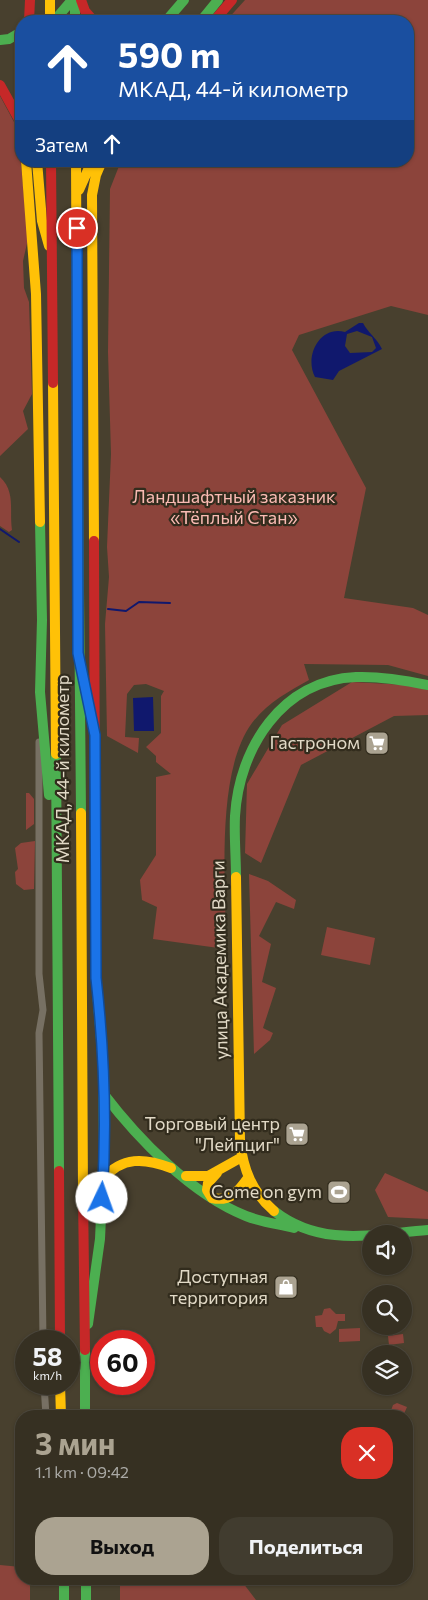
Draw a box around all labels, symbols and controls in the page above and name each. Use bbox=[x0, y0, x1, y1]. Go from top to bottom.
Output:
text: 590 m bbox=[118, 32, 220, 75]
icon: ahead bbox=[35, 35, 100, 100]
text: МКАД, 44-й километр bbox=[118, 75, 349, 102]
icon: ahead bbox=[98, 130, 126, 158]
text: Затем bbox=[35, 133, 88, 156]
pin bbox=[56, 207, 98, 249]
icon: arrive bbox=[63, 214, 91, 242]
park label: Ландшафтный заказник «Тёплый Стан» bbox=[132, 485, 336, 528]
street label: МКАД, 44-й километр bbox=[51, 675, 73, 863]
supermarket icon: Гастроном bbox=[364, 730, 390, 756]
place label: Гастроном bbox=[270, 731, 360, 753]
street label: улица Академика Варги bbox=[206, 860, 232, 1060]
place label: Торговый центр "Лейпциг" bbox=[144, 1112, 280, 1155]
supermarket icon: Торговый центр "Лейпциг" bbox=[284, 1121, 310, 1147]
position arrow bbox=[75, 1171, 127, 1223]
sports icon: Come on gym bbox=[326, 1179, 352, 1205]
place label: Come on gym bbox=[211, 1180, 322, 1202]
map controls bbox=[362, 1225, 412, 1395]
button: sound bbox=[362, 1225, 412, 1275]
place label: Доступная территория bbox=[169, 1265, 268, 1308]
shop icon: Доступная территория bbox=[273, 1274, 299, 1300]
button: search bbox=[362, 1285, 412, 1335]
speed limit sign: 60 bbox=[90, 1330, 155, 1395]
text: 58 bbox=[32, 1341, 63, 1371]
button: layers bbox=[362, 1345, 412, 1395]
text: km/h bbox=[33, 1368, 62, 1382]
text: 3 мин bbox=[35, 1424, 115, 1461]
button: close bbox=[341, 1427, 393, 1479]
text: 1.1 km · 09:42 bbox=[35, 1462, 129, 1481]
button: Выход bbox=[35, 1517, 209, 1575]
button: Поделиться bbox=[219, 1517, 393, 1575]

